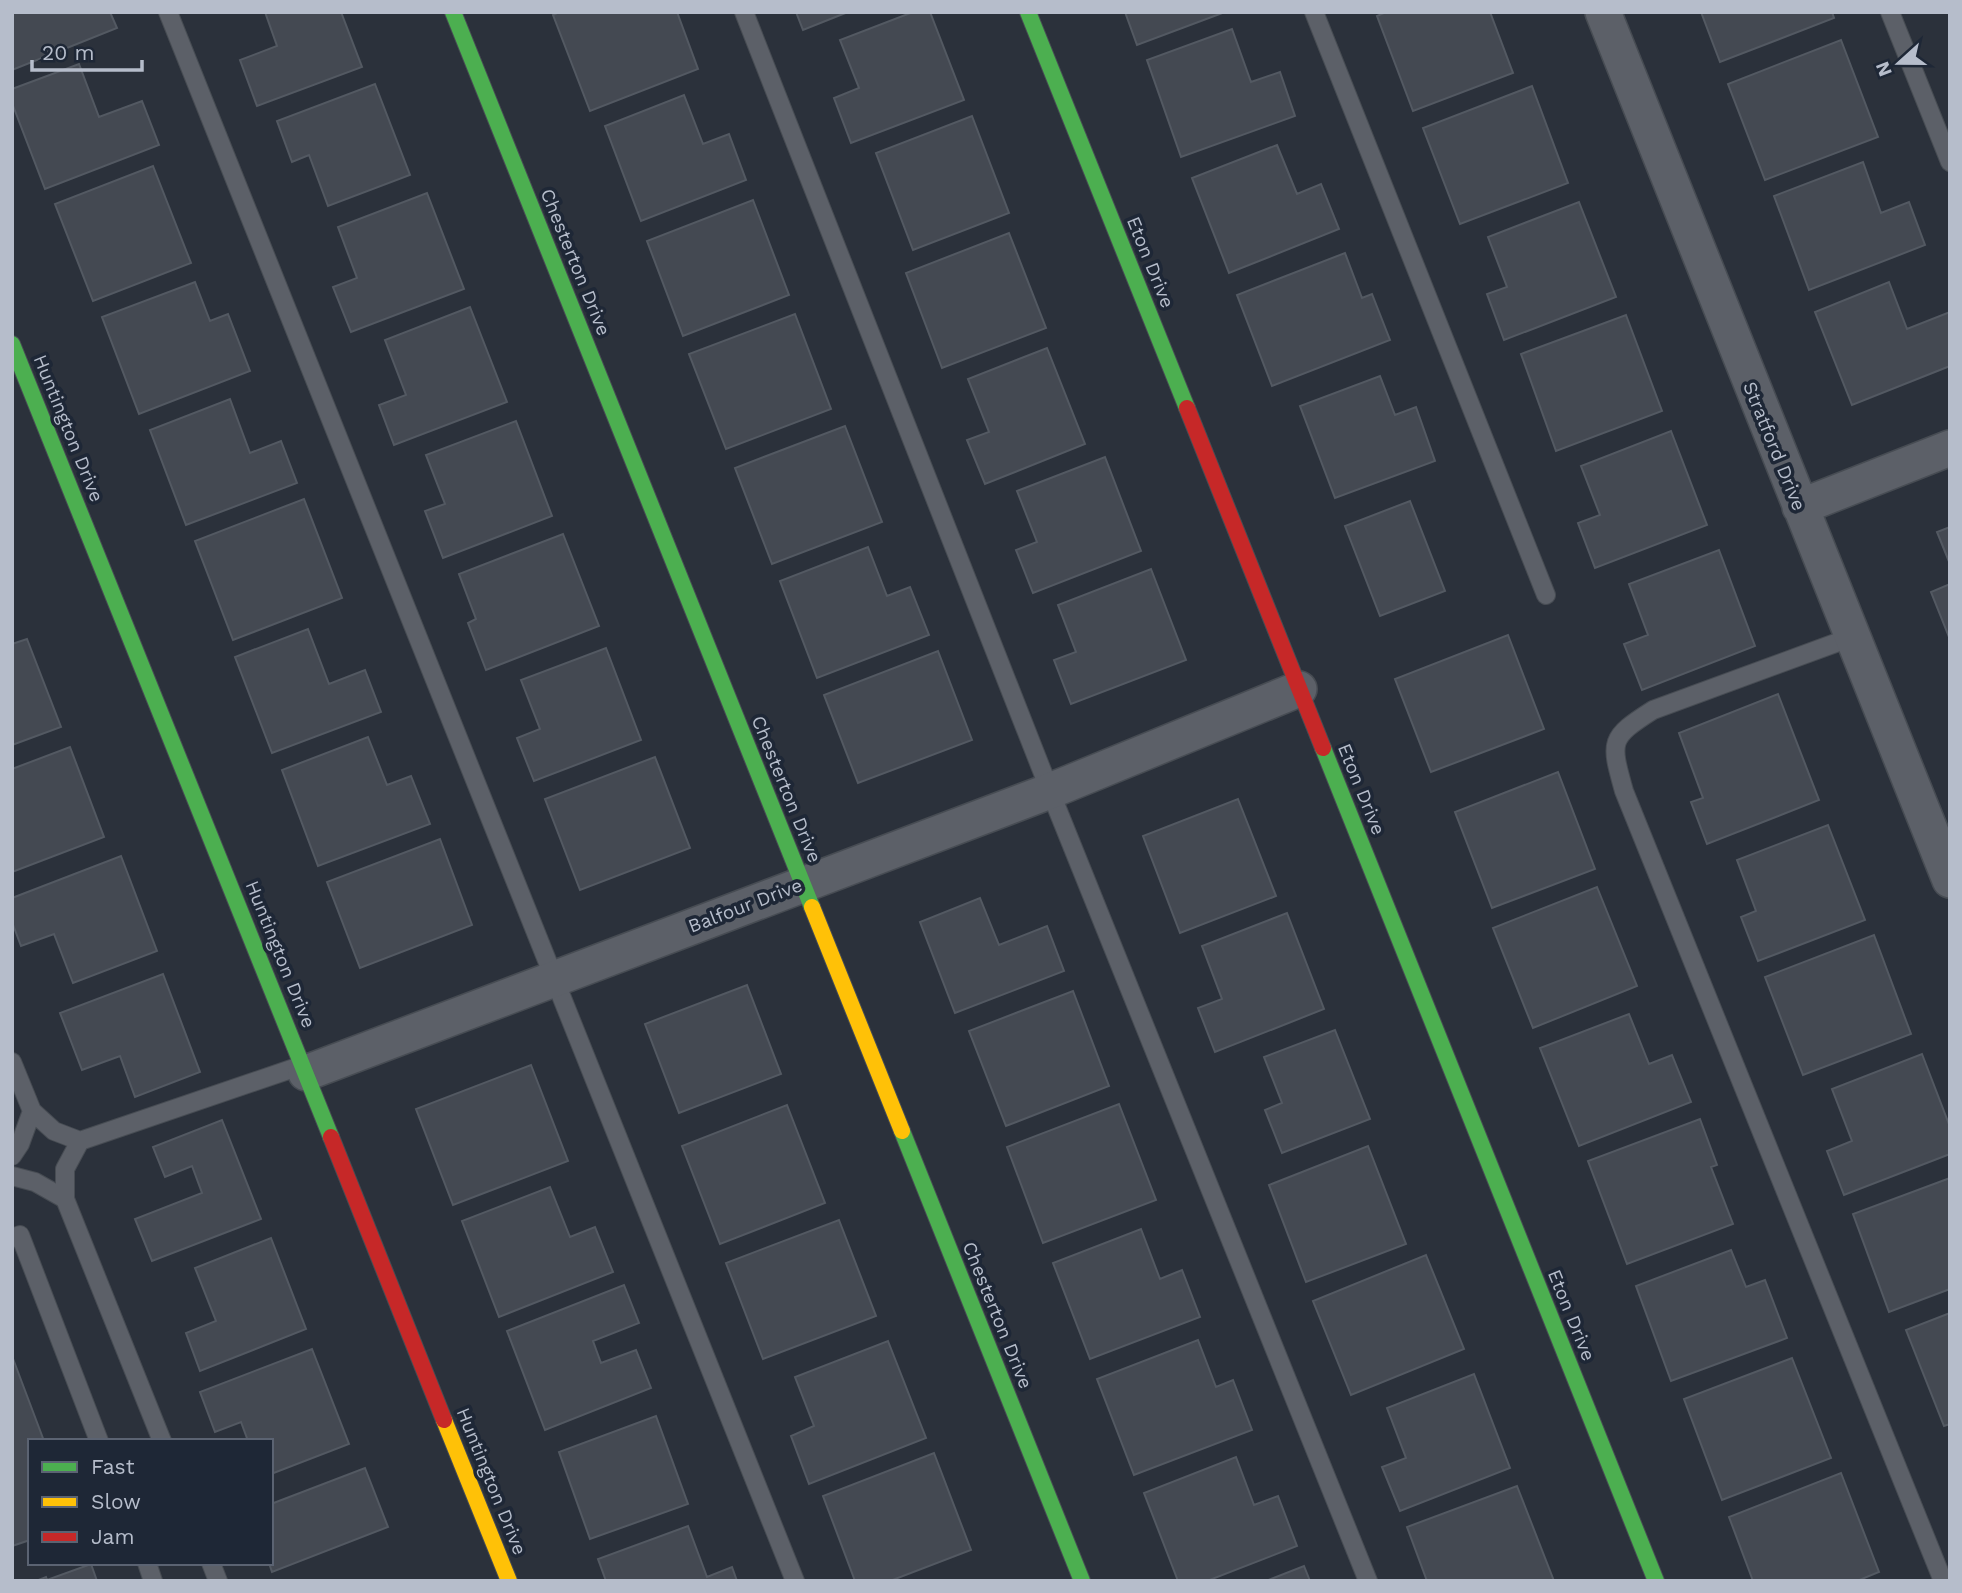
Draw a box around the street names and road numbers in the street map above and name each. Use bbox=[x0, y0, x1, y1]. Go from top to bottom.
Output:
street label: Chesterton Drive bbox=[536, 185, 616, 339]
street label: Eton Drive bbox=[1122, 213, 1179, 311]
street label: Huntington Drive bbox=[28, 351, 109, 505]
street label: Stratford Drive bbox=[1738, 378, 1811, 514]
street label: Chesterton Drive bbox=[747, 712, 827, 866]
street label: Eton Drive bbox=[1333, 740, 1390, 838]
street label: Balfour Drive bbox=[685, 873, 805, 938]
street label: Huntington Drive bbox=[240, 877, 321, 1031]
street label: Chesterton Drive bbox=[958, 1238, 1038, 1392]
street label: Eton Drive bbox=[1543, 1266, 1600, 1364]
street label: Huntington Drive bbox=[451, 1404, 532, 1558]

